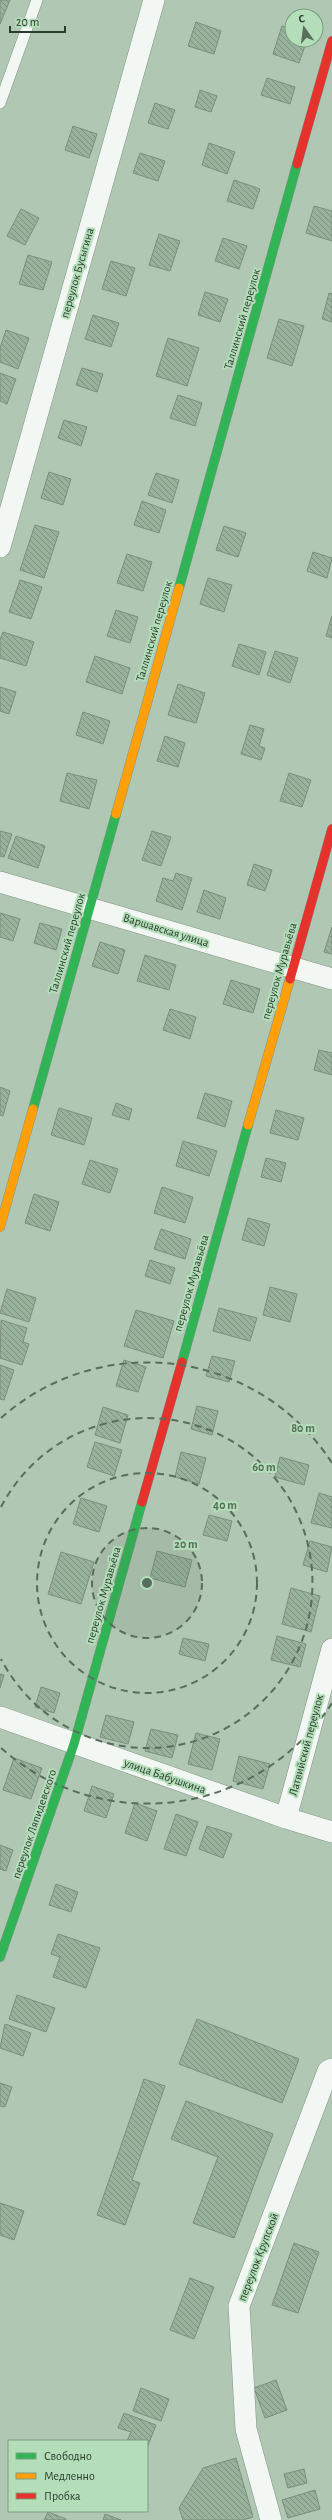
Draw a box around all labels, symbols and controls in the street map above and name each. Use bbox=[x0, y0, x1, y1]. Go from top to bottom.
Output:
scale bar bbox=[10, 8, 65, 34]
north arrow bbox=[284, 8, 324, 48]
text: С bbox=[297, 13, 306, 25]
text: 20 m bbox=[16, 16, 39, 28]
street label: переулок Бусыгина bbox=[58, 226, 97, 320]
street label: Таллинский переулок bbox=[222, 267, 263, 371]
street label: Таллинский переулок bbox=[134, 579, 175, 683]
street label: Таллинский переулок bbox=[47, 891, 88, 995]
street label: Варшавская улица bbox=[121, 911, 211, 950]
street label: переулок Муравьёва bbox=[259, 921, 300, 1021]
street label: переулок Муравьёва bbox=[171, 1233, 212, 1333]
text: 80 m bbox=[291, 1422, 315, 1434]
text: 60 m bbox=[252, 1461, 276, 1473]
text: 40 m bbox=[213, 1499, 237, 1511]
text: 20 m bbox=[174, 1538, 198, 1550]
street label: переулок Муравьёва bbox=[83, 1545, 124, 1645]
centre of rings bbox=[140, 1576, 154, 1590]
street label: Латвийский переулок bbox=[287, 1693, 326, 1797]
street label: улица Бабушкина bbox=[121, 1756, 208, 1797]
street label: переулок Ляпидевского bbox=[10, 1768, 59, 1880]
street label: переулок Крупской bbox=[236, 2211, 281, 2303]
legend bbox=[8, 2440, 148, 2512]
text: Свободно bbox=[44, 2450, 92, 2462]
text: Медленно bbox=[44, 2470, 95, 2482]
text: Пробка bbox=[44, 2490, 81, 2502]

